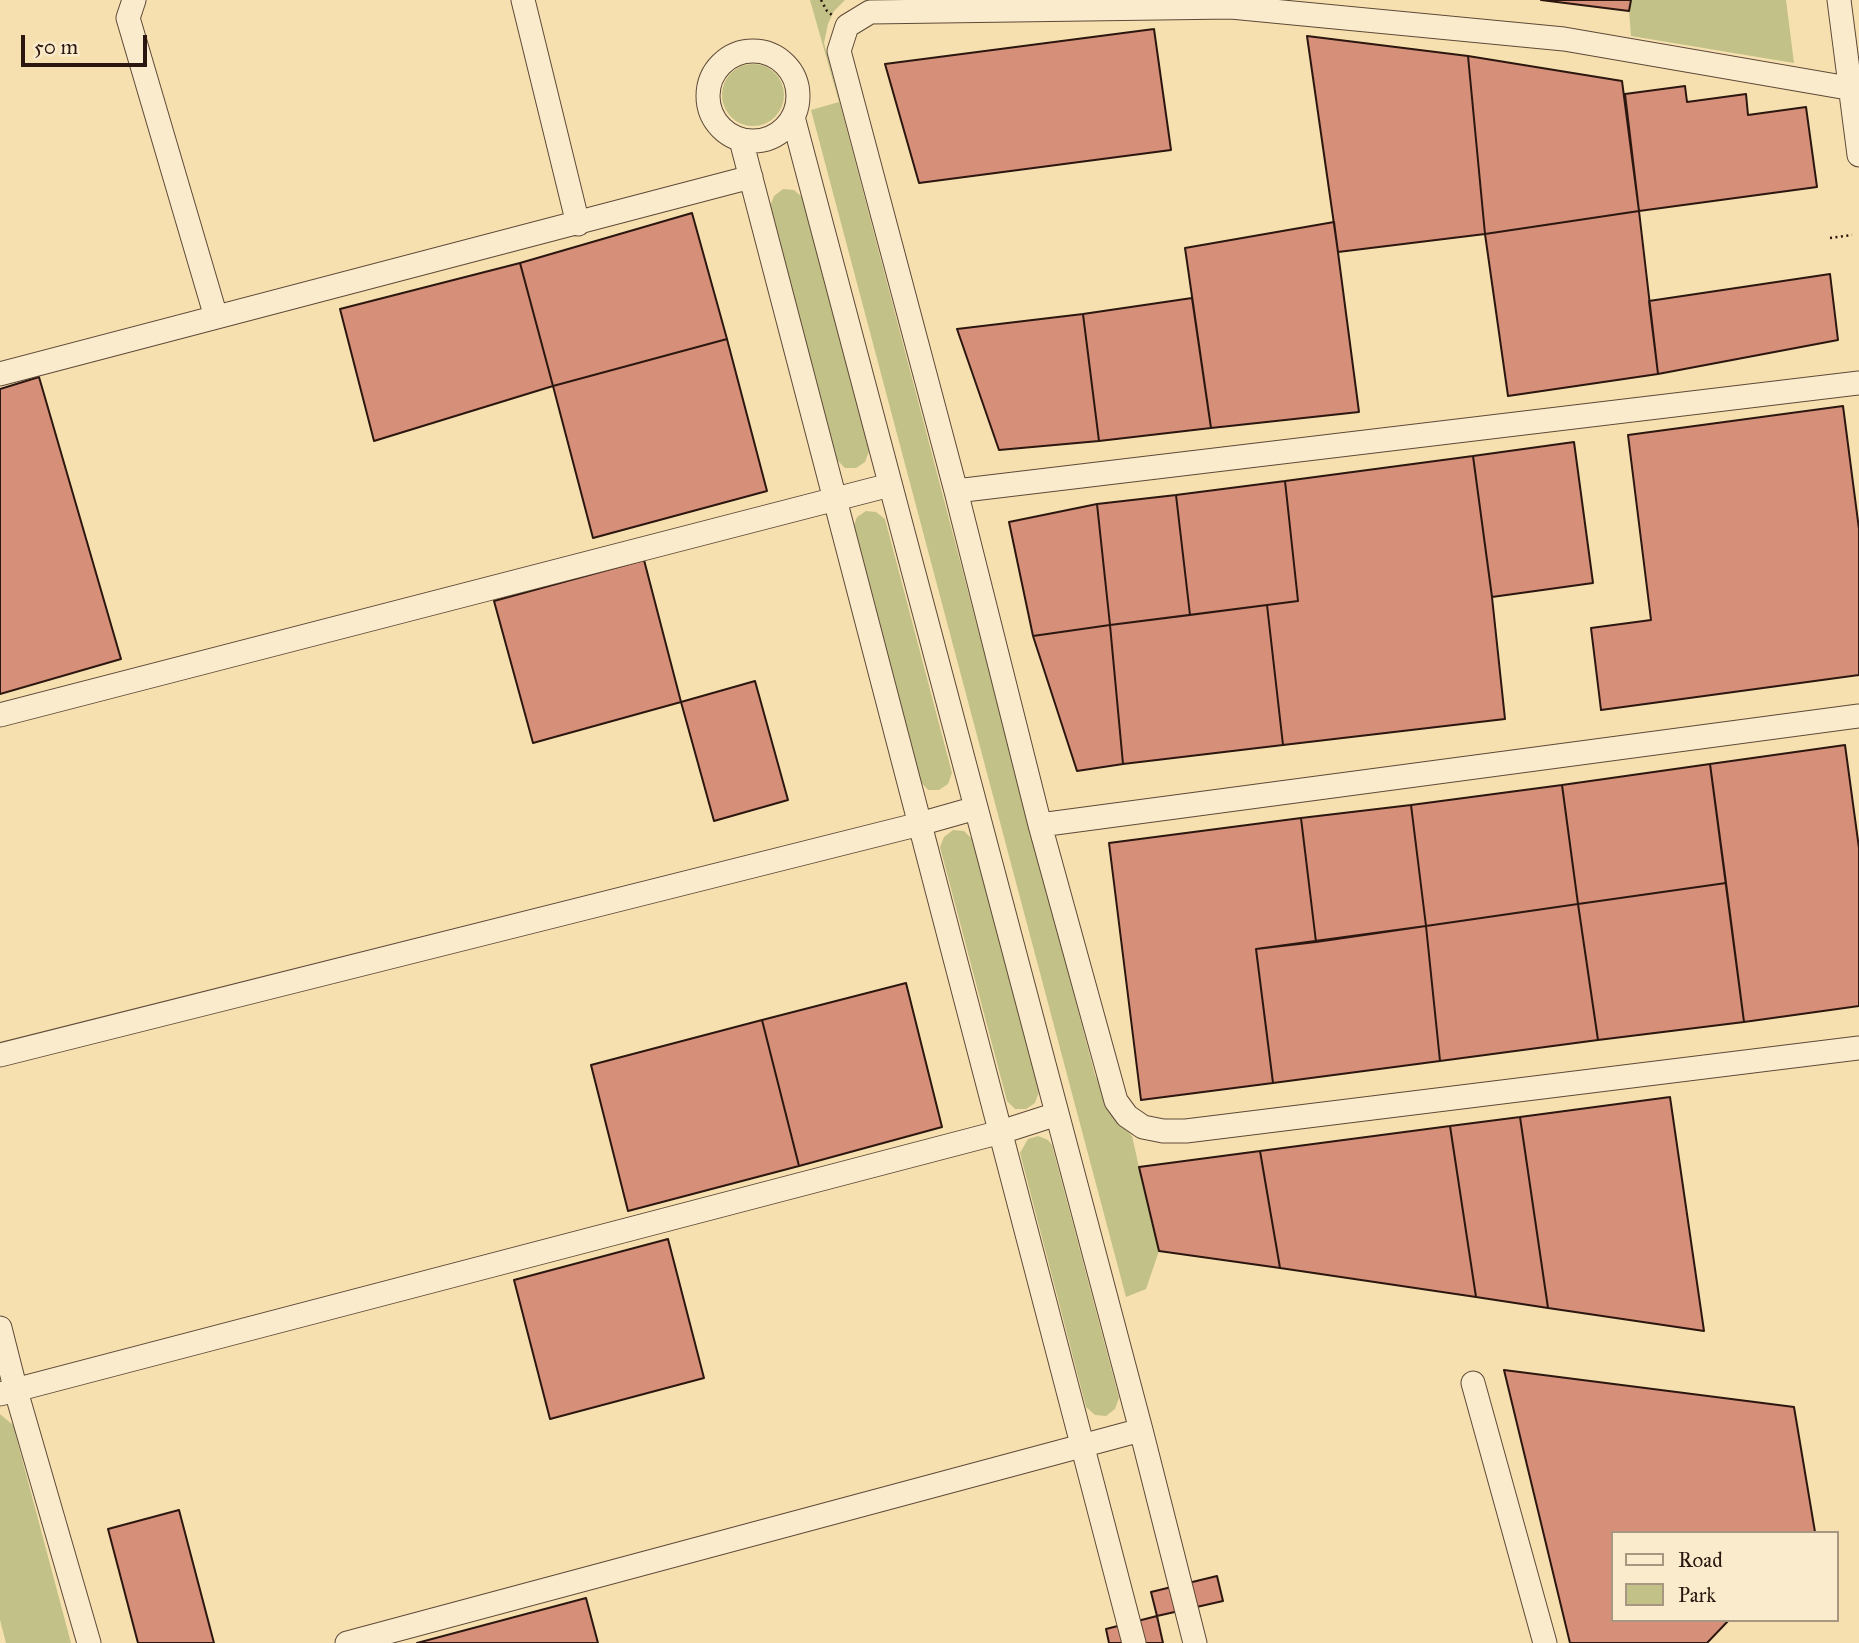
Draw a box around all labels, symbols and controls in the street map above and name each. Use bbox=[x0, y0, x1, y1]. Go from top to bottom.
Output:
scale bar bbox=[24, 21, 150, 65]
text: 50 m bbox=[34, 34, 78, 60]
legend bbox=[1610, 1531, 1838, 1622]
text: Road bbox=[1678, 1547, 1723, 1573]
text: Park bbox=[1678, 1582, 1716, 1608]

